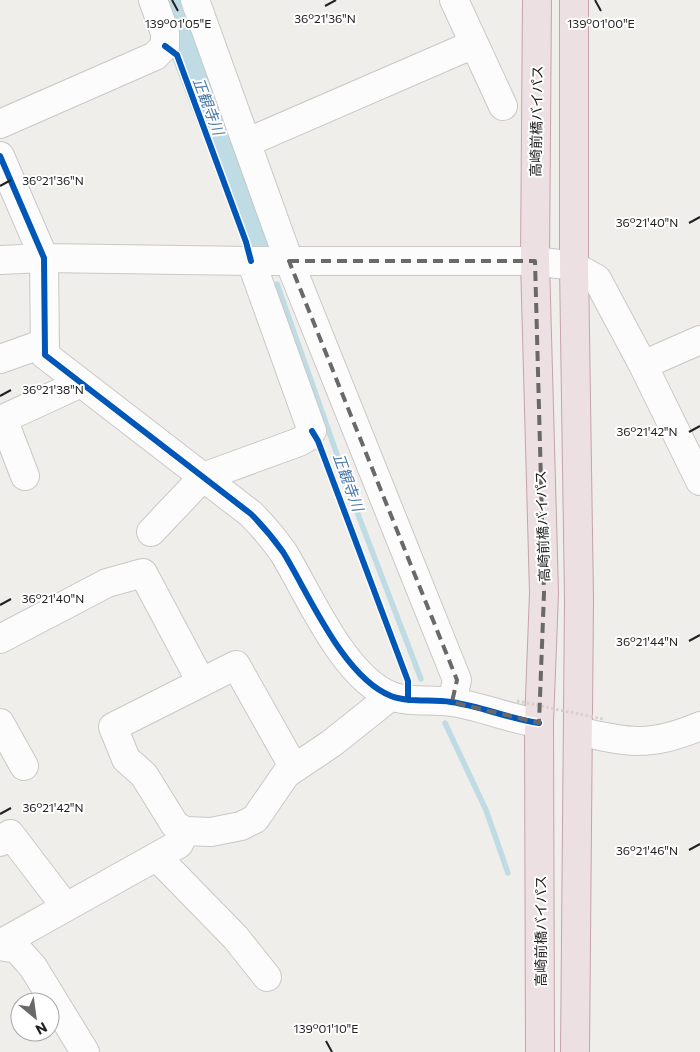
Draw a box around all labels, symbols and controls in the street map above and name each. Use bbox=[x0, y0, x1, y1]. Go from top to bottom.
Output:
text: 36°21'36"N bbox=[294, 11, 356, 25]
text: 139°01'05"E bbox=[145, 16, 211, 30]
text: 139°01'00"E bbox=[567, 16, 635, 30]
street label: 高崎前橋バイパス bbox=[527, 65, 545, 177]
water label: 正観寺川 bbox=[190, 75, 229, 139]
text: 36°21'36"N bbox=[22, 173, 84, 187]
text: 36°21'40"N bbox=[616, 215, 678, 229]
text: 36°21'38"N bbox=[22, 382, 84, 396]
text: 36°21'42"N bbox=[616, 424, 678, 438]
water label: 正観寺川 bbox=[330, 451, 368, 515]
street label: 高崎前橋バイパス bbox=[532, 470, 552, 582]
text: 36°21'40"N bbox=[22, 591, 84, 605]
text: 36°21'44"N bbox=[616, 634, 678, 648]
text: 36°21'42"N bbox=[22, 800, 84, 814]
text: 36°21'46"N bbox=[616, 843, 678, 857]
street label: 高崎前橋バイパス bbox=[532, 875, 549, 987]
north arrow bbox=[10, 992, 60, 1042]
text: N bbox=[33, 1019, 50, 1039]
text: 139°01'10"E bbox=[294, 1021, 358, 1035]

